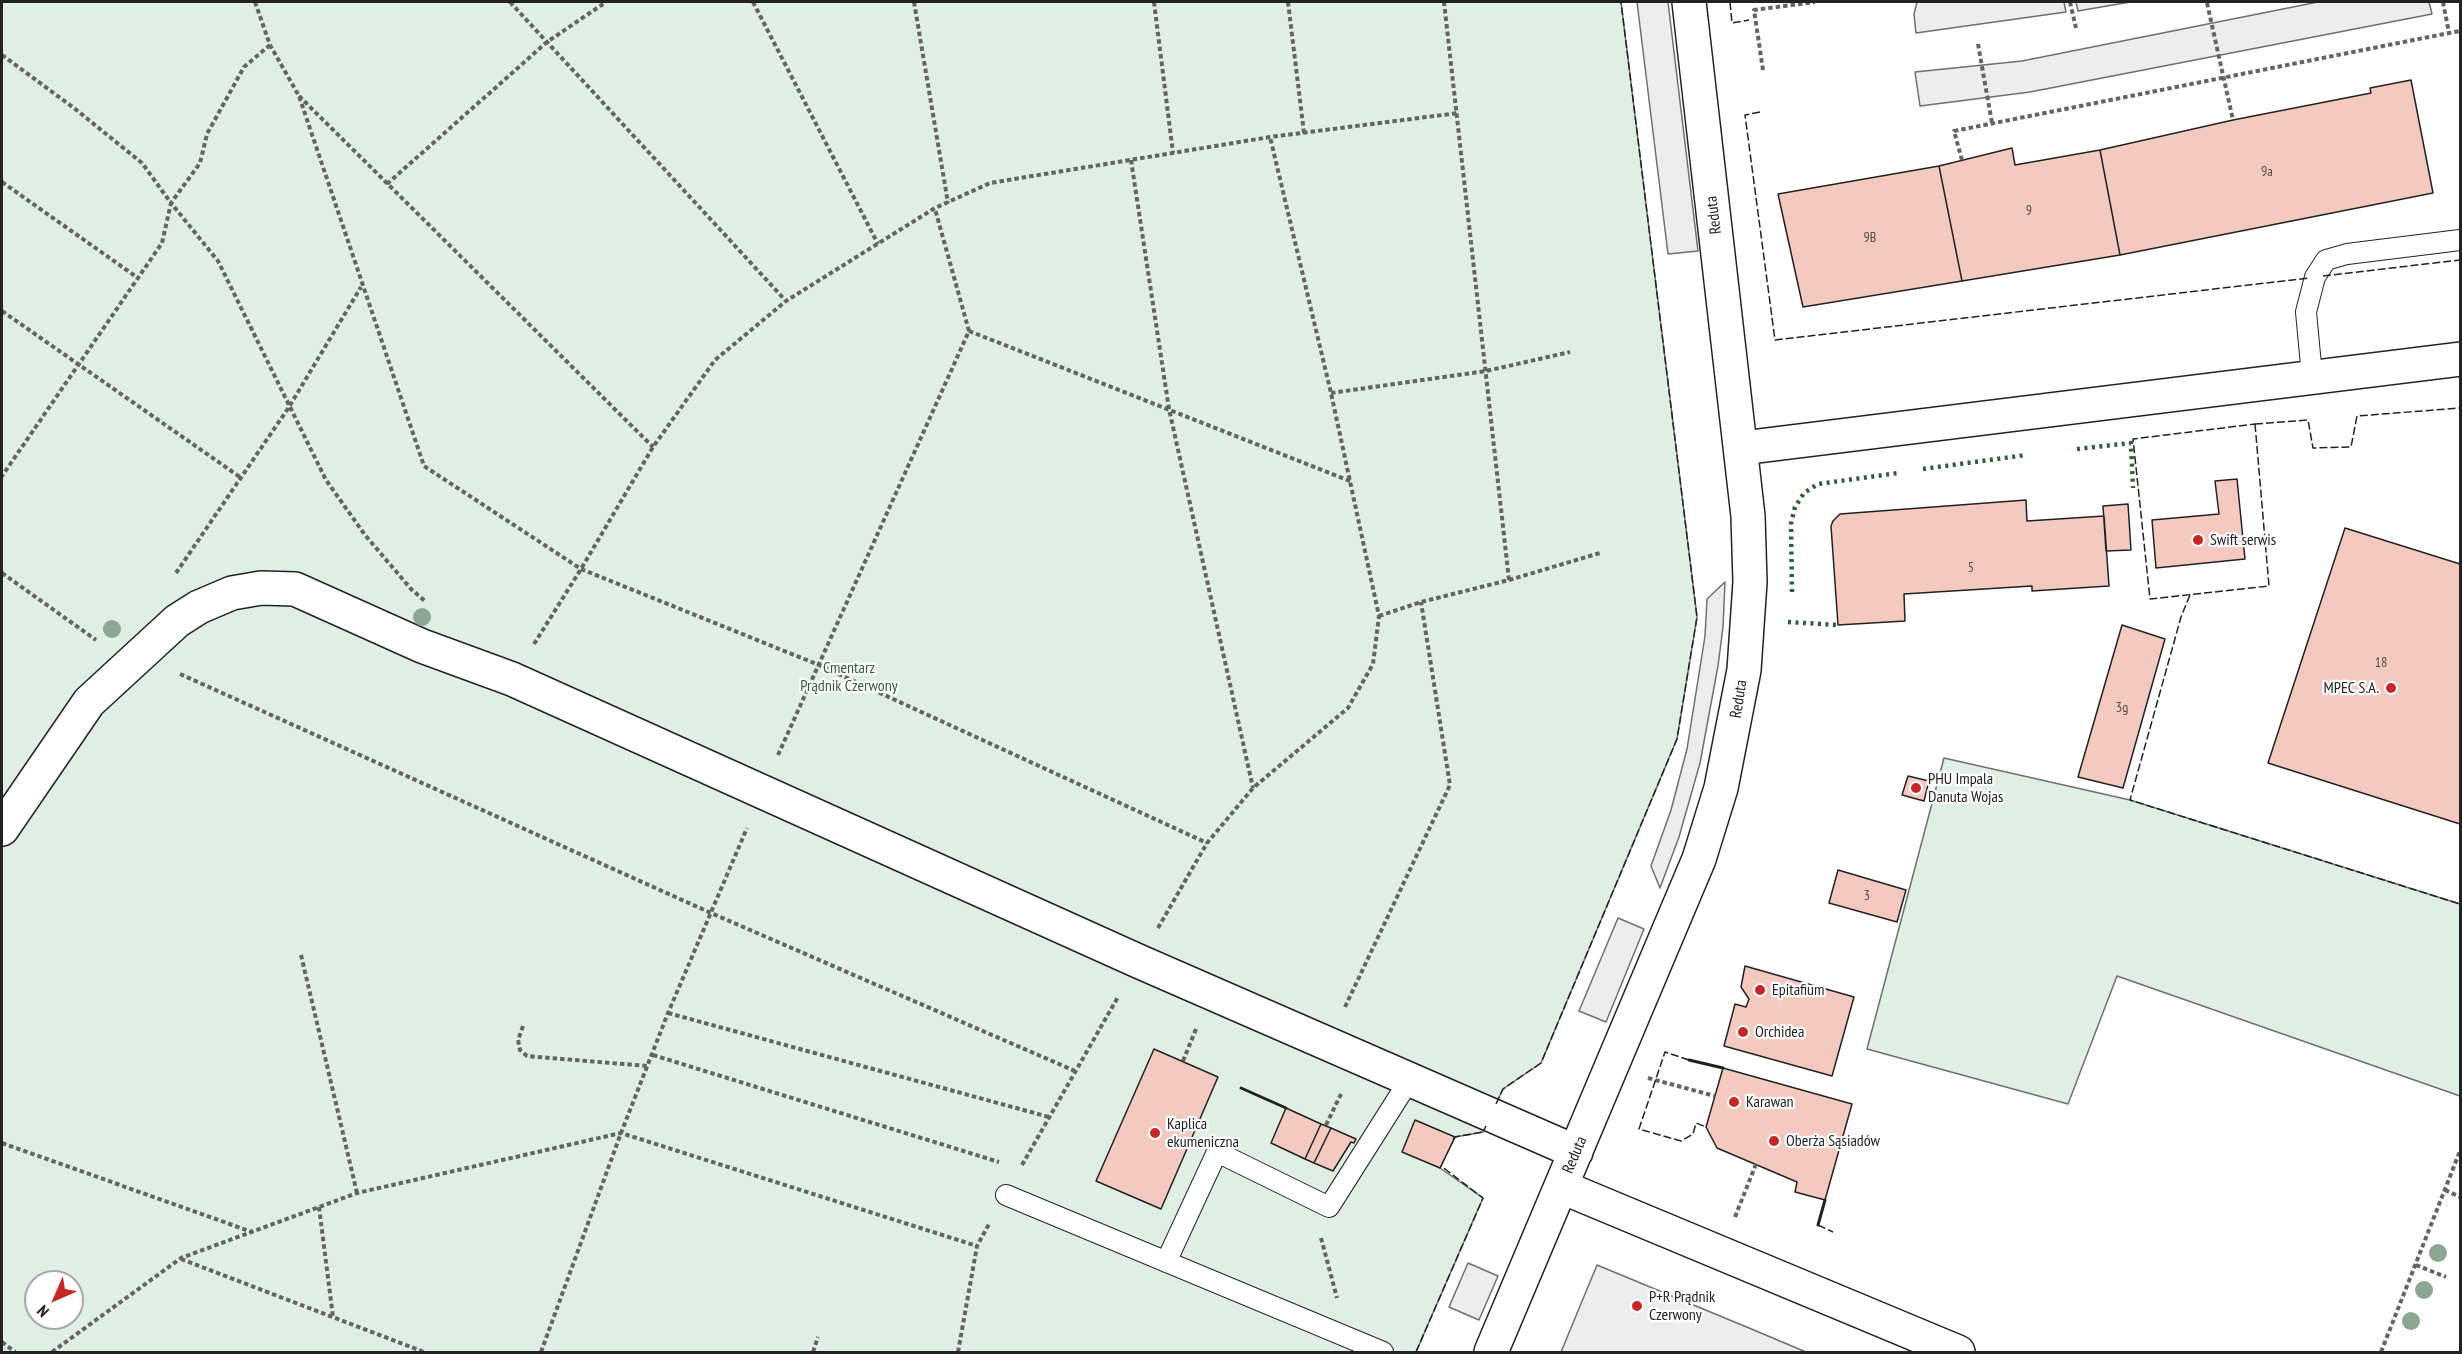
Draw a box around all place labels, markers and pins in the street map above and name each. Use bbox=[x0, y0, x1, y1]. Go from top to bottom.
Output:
place label: Swift serwis bbox=[2210, 530, 2276, 550]
marker: Swift serwis bbox=[2191, 533, 2205, 547]
place label: MPEC S.A. bbox=[2324, 678, 2379, 698]
marker: MPEC S.A. bbox=[2384, 681, 2398, 695]
place label: PHU Impala Danuta Wojas bbox=[1928, 769, 2003, 807]
marker: PHU Impala Danuta Wojas bbox=[1909, 781, 1923, 795]
place label: Epitafium bbox=[1772, 980, 1824, 1000]
marker: Epitafium bbox=[1753, 983, 1767, 997]
place label: Orchidea bbox=[1755, 1022, 1804, 1042]
marker: Orchidea bbox=[1736, 1025, 1750, 1039]
place label: Karawan bbox=[1746, 1092, 1794, 1112]
marker: Karawan bbox=[1727, 1095, 1741, 1109]
place label: Kaplica ekumeniczna bbox=[1167, 1114, 1239, 1152]
marker: Kaplica ekumeniczna bbox=[1148, 1126, 1162, 1140]
place label: Oberża Sąsiadów bbox=[1786, 1131, 1880, 1151]
marker: Oberża Sąsiadów bbox=[1767, 1134, 1781, 1148]
place label: P+R Prądnik Czerwony bbox=[1649, 1287, 1715, 1325]
marker: P+R Prądnik Czerwony bbox=[1630, 1299, 1644, 1313]

